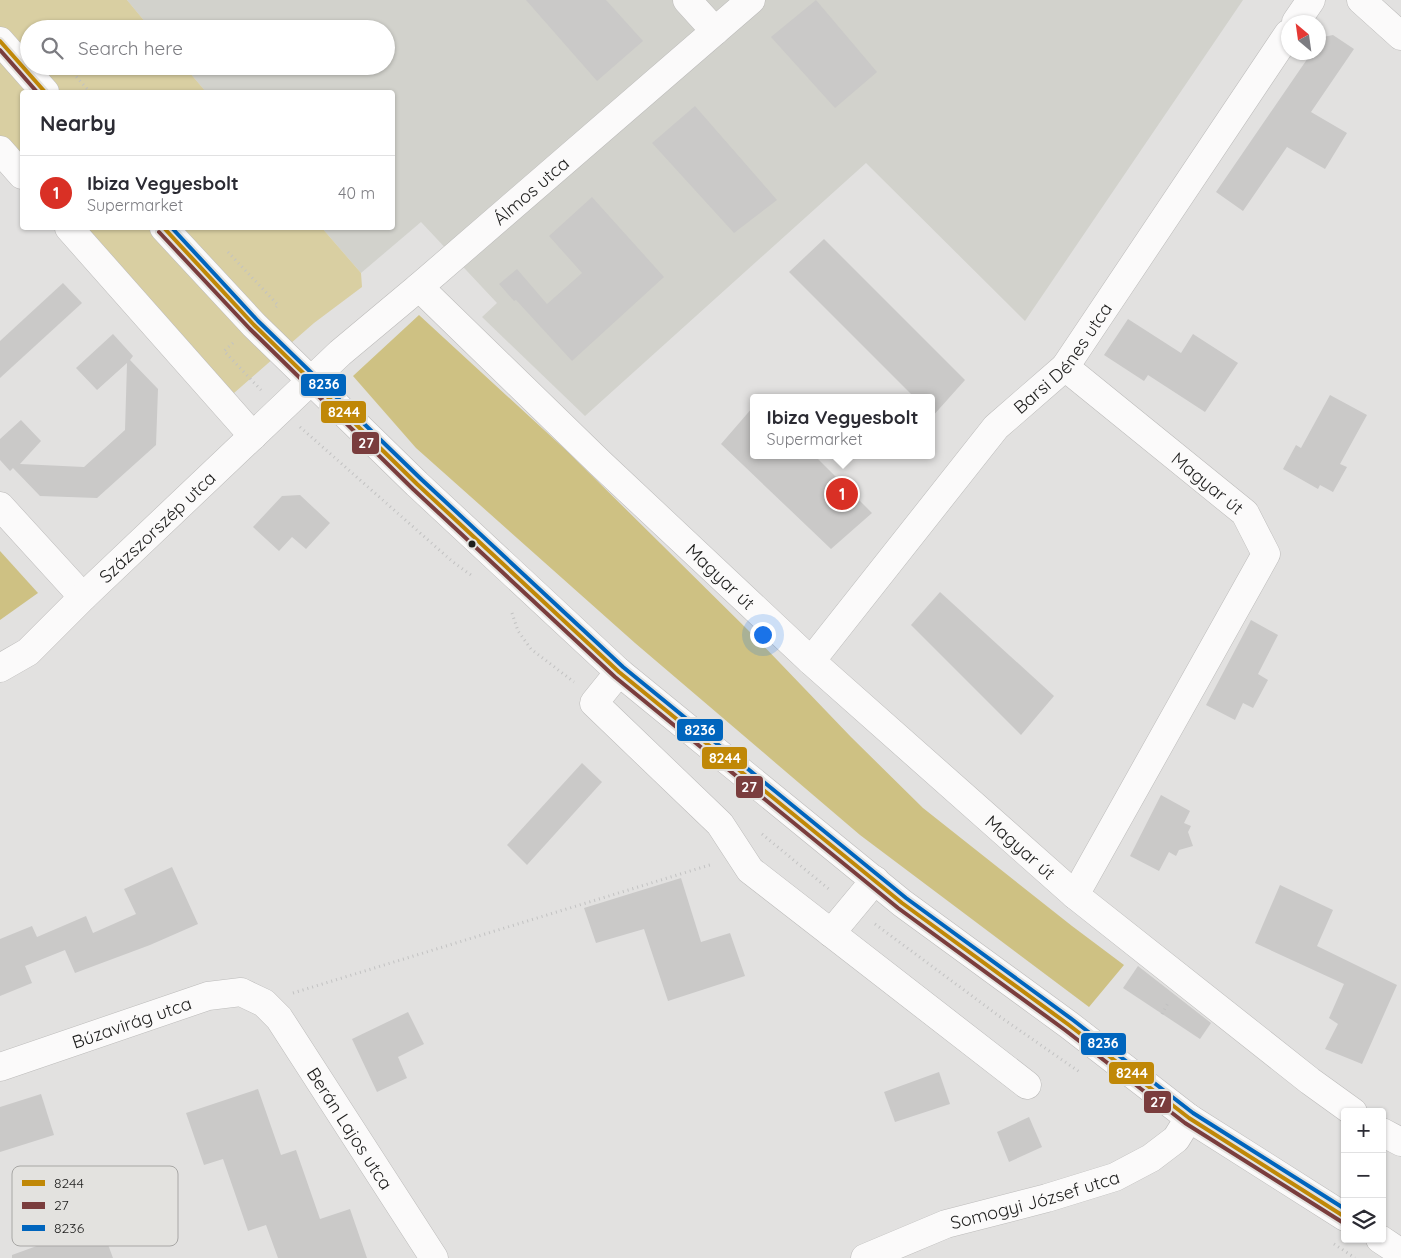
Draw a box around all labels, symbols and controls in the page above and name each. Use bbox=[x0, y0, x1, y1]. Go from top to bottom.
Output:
north arrow bbox=[1281, 15, 1326, 60]
search box bbox=[20, 20, 395, 75]
icon: search bbox=[38, 34, 66, 62]
text: Search here bbox=[78, 36, 183, 60]
text: Nearby bbox=[40, 110, 116, 136]
street label: Álmos utca bbox=[488, 151, 573, 230]
text: Ibiza Vegyesbolt bbox=[87, 171, 239, 195]
text: 1 bbox=[53, 183, 59, 203]
text: 40 m bbox=[338, 183, 375, 203]
text: Supermarket bbox=[87, 195, 183, 215]
street label: Barsi Dénes utca bbox=[1008, 298, 1117, 418]
line badge: 8236 bbox=[300, 373, 347, 397]
text: 8236 bbox=[309, 375, 340, 393]
popup bbox=[750, 394, 935, 459]
line badge: 8244 bbox=[320, 400, 367, 424]
text: 8244 bbox=[328, 403, 360, 421]
text: Ibiza Vegyesbolt bbox=[767, 405, 918, 429]
text: Supermarket bbox=[767, 429, 863, 449]
line badge: 27 bbox=[351, 431, 380, 455]
text: 27 bbox=[358, 434, 374, 452]
street label: Magyar út bbox=[1167, 447, 1249, 519]
street label: Százszorszép utca bbox=[94, 466, 220, 588]
pin: 1 bbox=[826, 475, 858, 513]
street label: Magyar út bbox=[681, 538, 760, 614]
unlabelled marker bbox=[467, 539, 477, 549]
your location bbox=[750, 622, 776, 648]
line badge: 8236 bbox=[676, 718, 724, 742]
text: 8236 bbox=[685, 721, 716, 739]
line badge: 8244 bbox=[701, 746, 748, 770]
text: 8244 bbox=[709, 749, 741, 767]
line badge: 27 bbox=[735, 775, 764, 799]
text: 27 bbox=[741, 778, 757, 796]
street label: Magyar út bbox=[981, 810, 1061, 884]
street label: Búzavirág utca bbox=[69, 991, 194, 1053]
line badge: 8236 bbox=[1080, 1032, 1127, 1056]
text: 8236 bbox=[1088, 1034, 1119, 1052]
line badge: 8244 bbox=[1108, 1061, 1155, 1085]
street label: Berán Lajos utca bbox=[302, 1063, 398, 1194]
text: 8244 bbox=[1116, 1064, 1148, 1082]
line badge: 27 bbox=[1143, 1090, 1172, 1114]
text: 27 bbox=[1150, 1093, 1166, 1111]
map controls bbox=[1341, 1108, 1386, 1243]
button: + bbox=[1341, 1108, 1386, 1153]
button: − bbox=[1341, 1153, 1386, 1198]
street label: Somogyi József utca bbox=[948, 1165, 1122, 1234]
legend bbox=[12, 1166, 178, 1246]
text: 8244 bbox=[54, 1174, 84, 1192]
text: 27 bbox=[54, 1196, 69, 1214]
button: layers bbox=[1341, 1198, 1386, 1243]
text: 8236 bbox=[54, 1219, 85, 1237]

